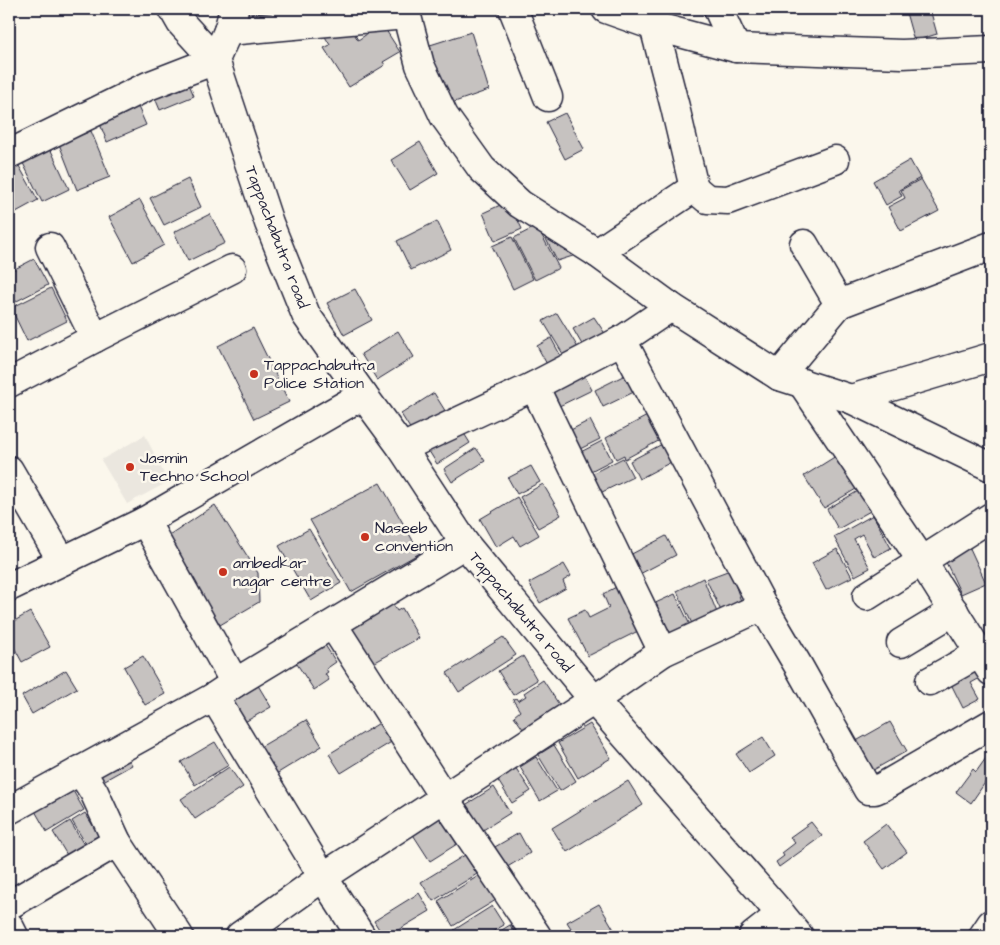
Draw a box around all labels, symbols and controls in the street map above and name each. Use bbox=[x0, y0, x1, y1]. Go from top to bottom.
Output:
street label: Tappachabutra road bbox=[240, 162, 314, 312]
place label: Tappachabutra Police Station bbox=[264, 354, 375, 394]
marker: Tappachabutra Police Station bbox=[248, 368, 260, 380]
place label: Jasmin Techno School bbox=[140, 447, 249, 487]
marker: Jasmin Techno School bbox=[124, 461, 136, 473]
place label: Naseeb convention bbox=[375, 517, 453, 557]
marker: Naseeb convention bbox=[359, 531, 371, 543]
street label: Tappachabutra road bbox=[464, 547, 578, 677]
place label: ambedkar nagar centre bbox=[233, 552, 332, 593]
marker: ambedkar nagar centre bbox=[217, 566, 229, 578]

